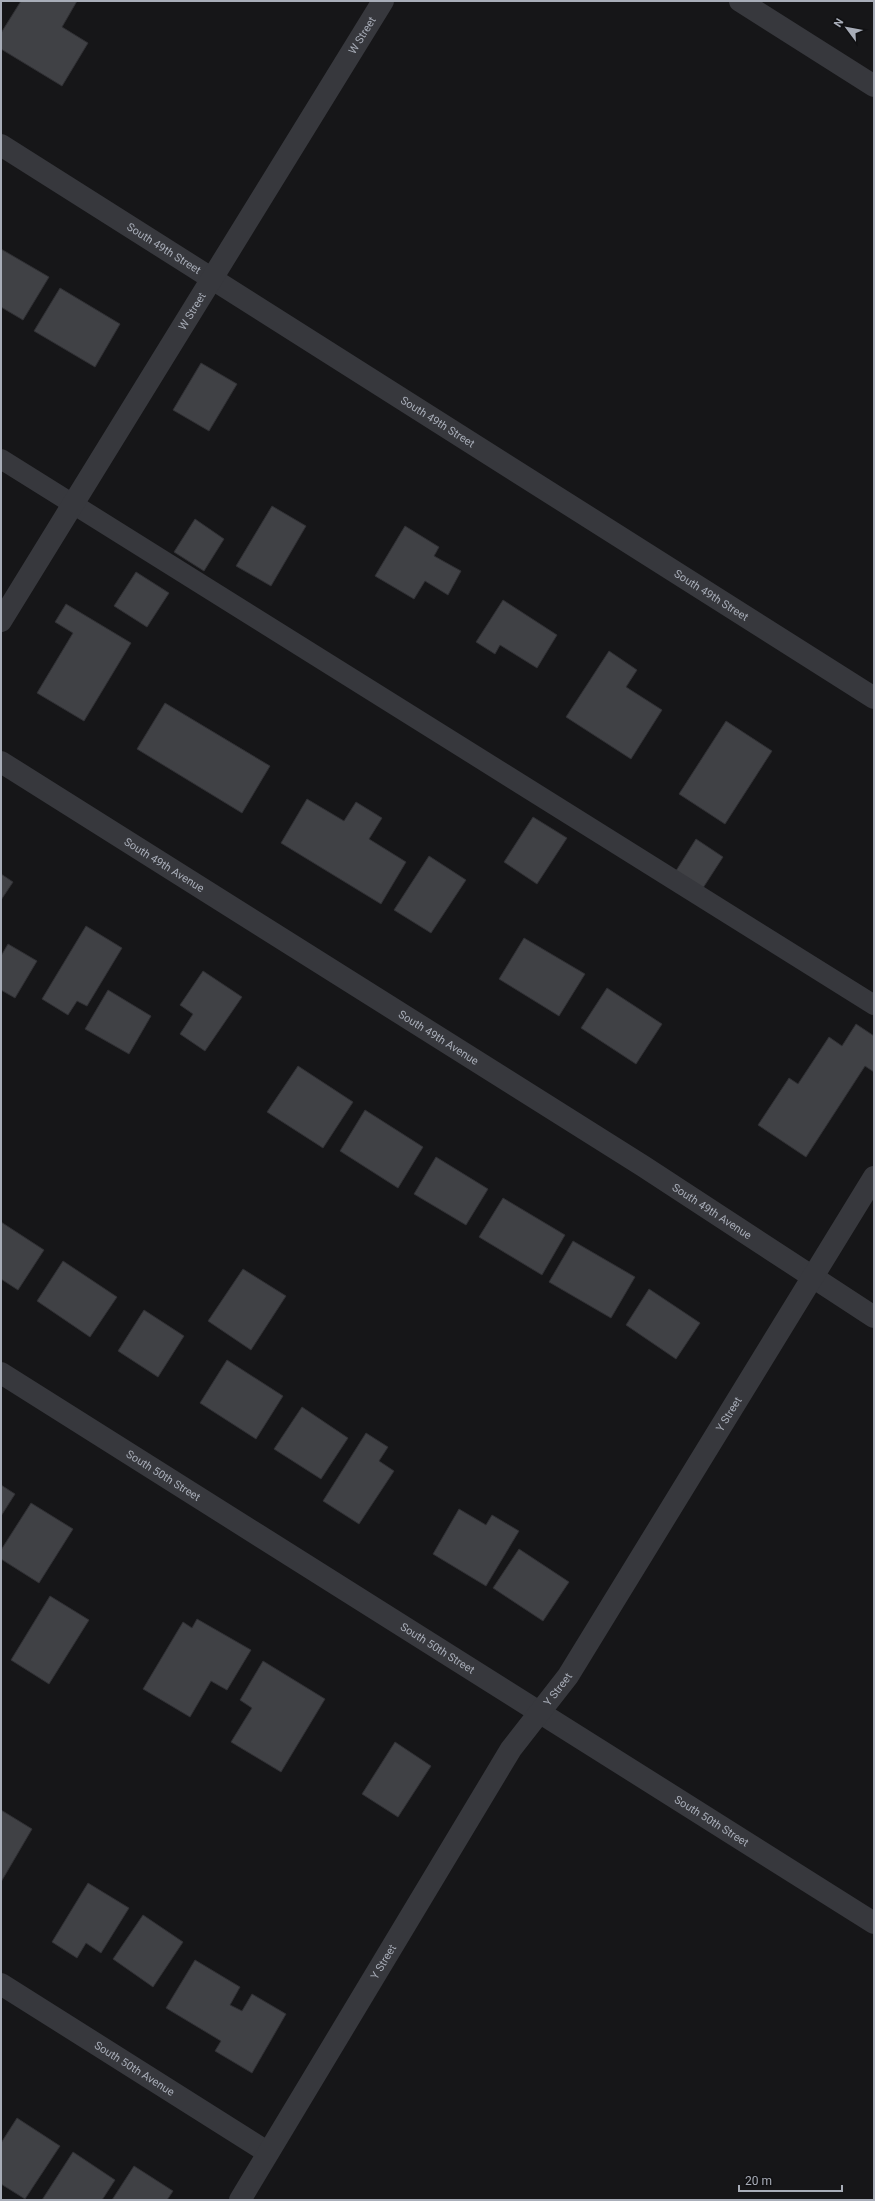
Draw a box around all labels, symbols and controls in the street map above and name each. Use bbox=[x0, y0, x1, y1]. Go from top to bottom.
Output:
north arrow bbox=[827, 8, 867, 48]
street label: W Street bbox=[345, 14, 379, 56]
text: N bbox=[831, 16, 847, 30]
street label: South 49th Street bbox=[125, 220, 204, 277]
street label: W Street bbox=[175, 290, 209, 332]
street label: South 49th Street bbox=[398, 393, 478, 450]
street label: South 49th Street bbox=[672, 567, 751, 624]
street label: South 49th Avenue bbox=[122, 835, 207, 895]
street label: South 49th Avenue bbox=[396, 1007, 481, 1067]
street label: South 49th Avenue bbox=[670, 1180, 754, 1242]
street label: Y Street bbox=[713, 1394, 744, 1434]
street label: South 50th Street bbox=[124, 1447, 203, 1504]
street label: South 50th Street bbox=[398, 1620, 477, 1676]
street label: Y Street bbox=[541, 1670, 575, 1708]
street label: South 50th Street bbox=[672, 1793, 752, 1849]
street label: Y Street bbox=[368, 1942, 399, 1982]
street label: South 50th Avenue bbox=[92, 2038, 177, 2099]
scale bar bbox=[739, 2167, 842, 2193]
text: 20 m bbox=[745, 2174, 772, 2188]

